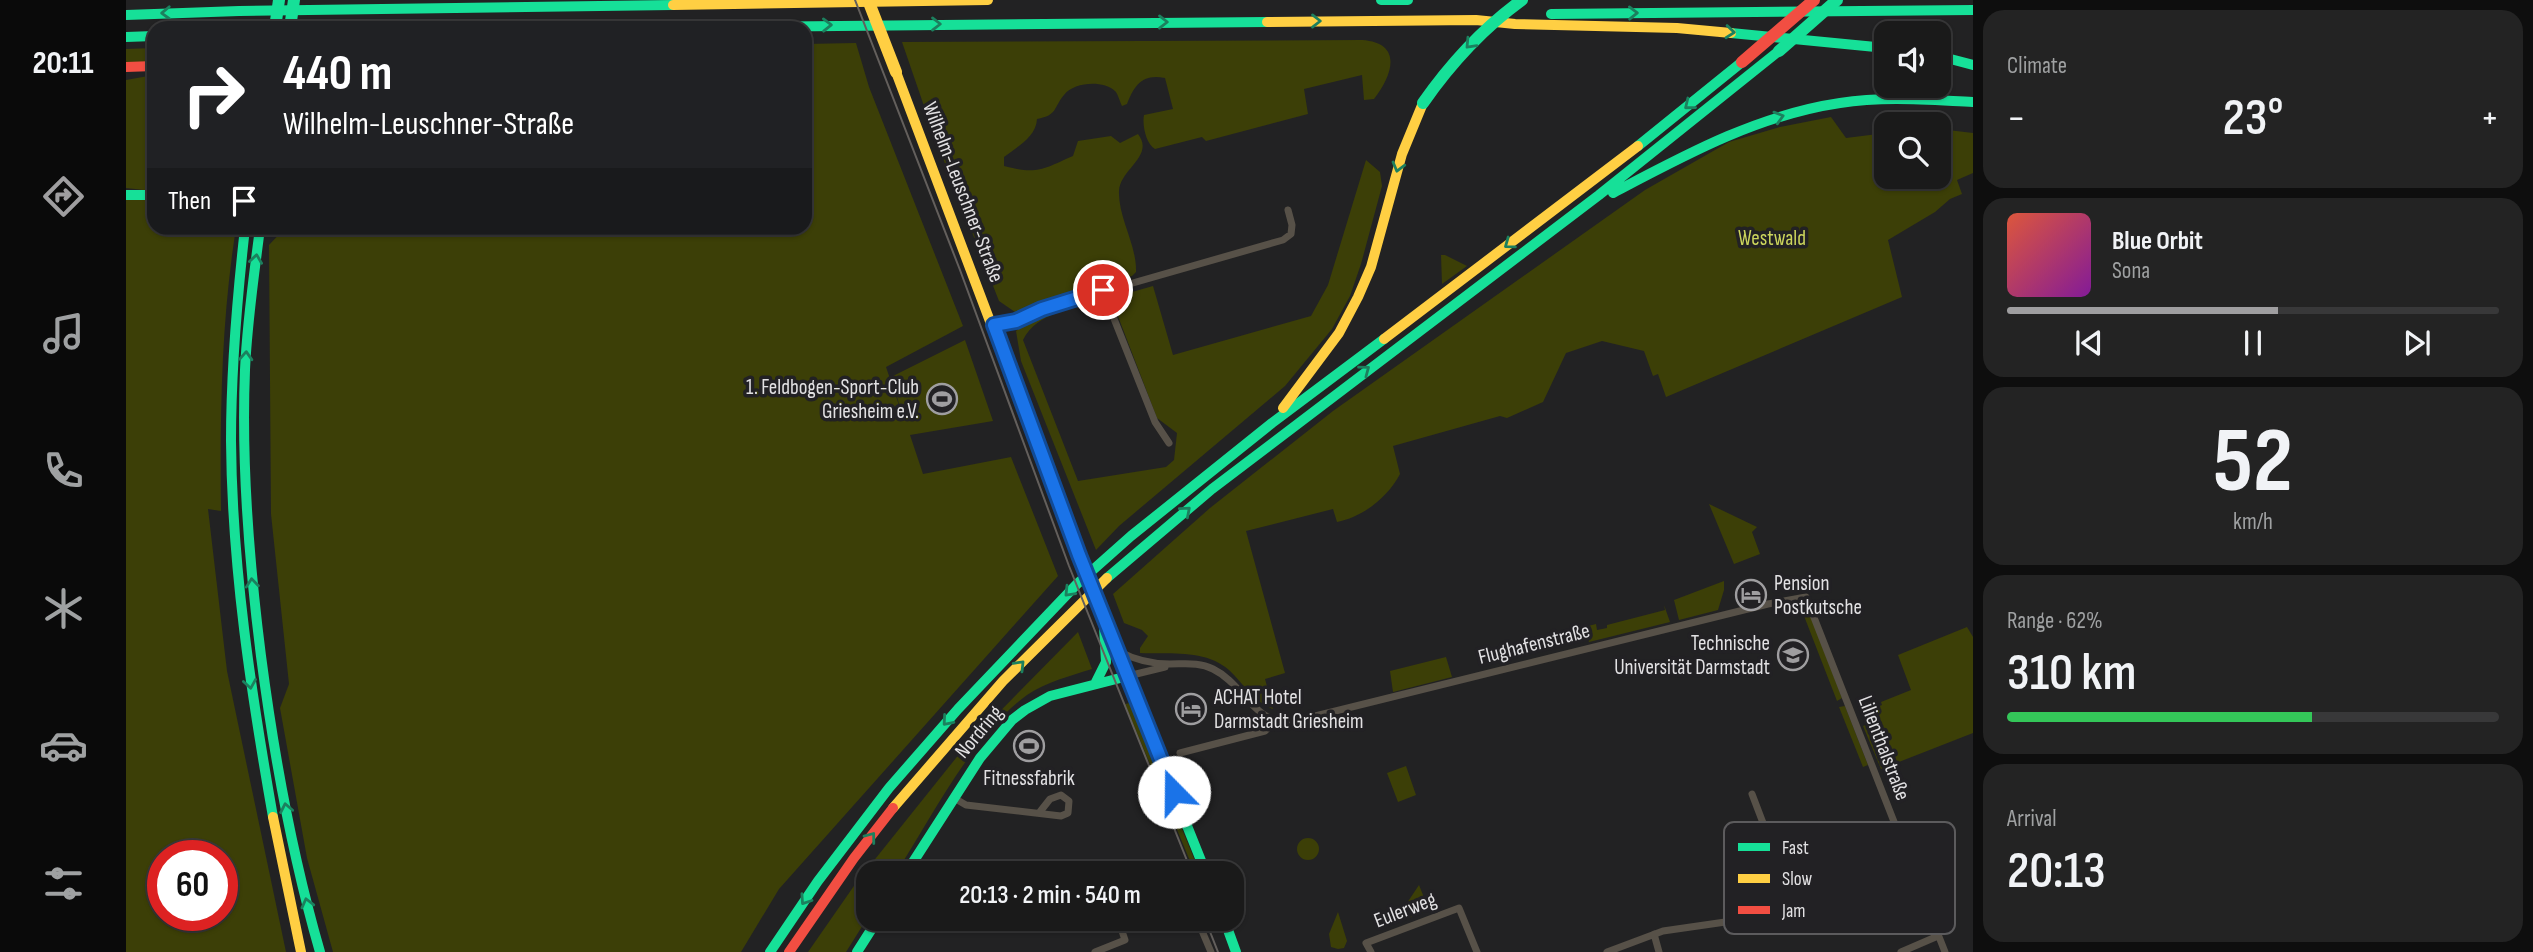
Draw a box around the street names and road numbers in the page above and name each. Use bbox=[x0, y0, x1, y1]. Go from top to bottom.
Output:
street label: Wilhelm-Leuschner-Straße bbox=[917, 98, 1009, 286]
street label: Flughafenstraße bbox=[1476, 618, 1592, 670]
street label: Lilienthalstraße bbox=[1853, 692, 1915, 804]
street label: Nordring bbox=[950, 701, 1008, 763]
street label: Eulerweg bbox=[1370, 887, 1440, 933]

